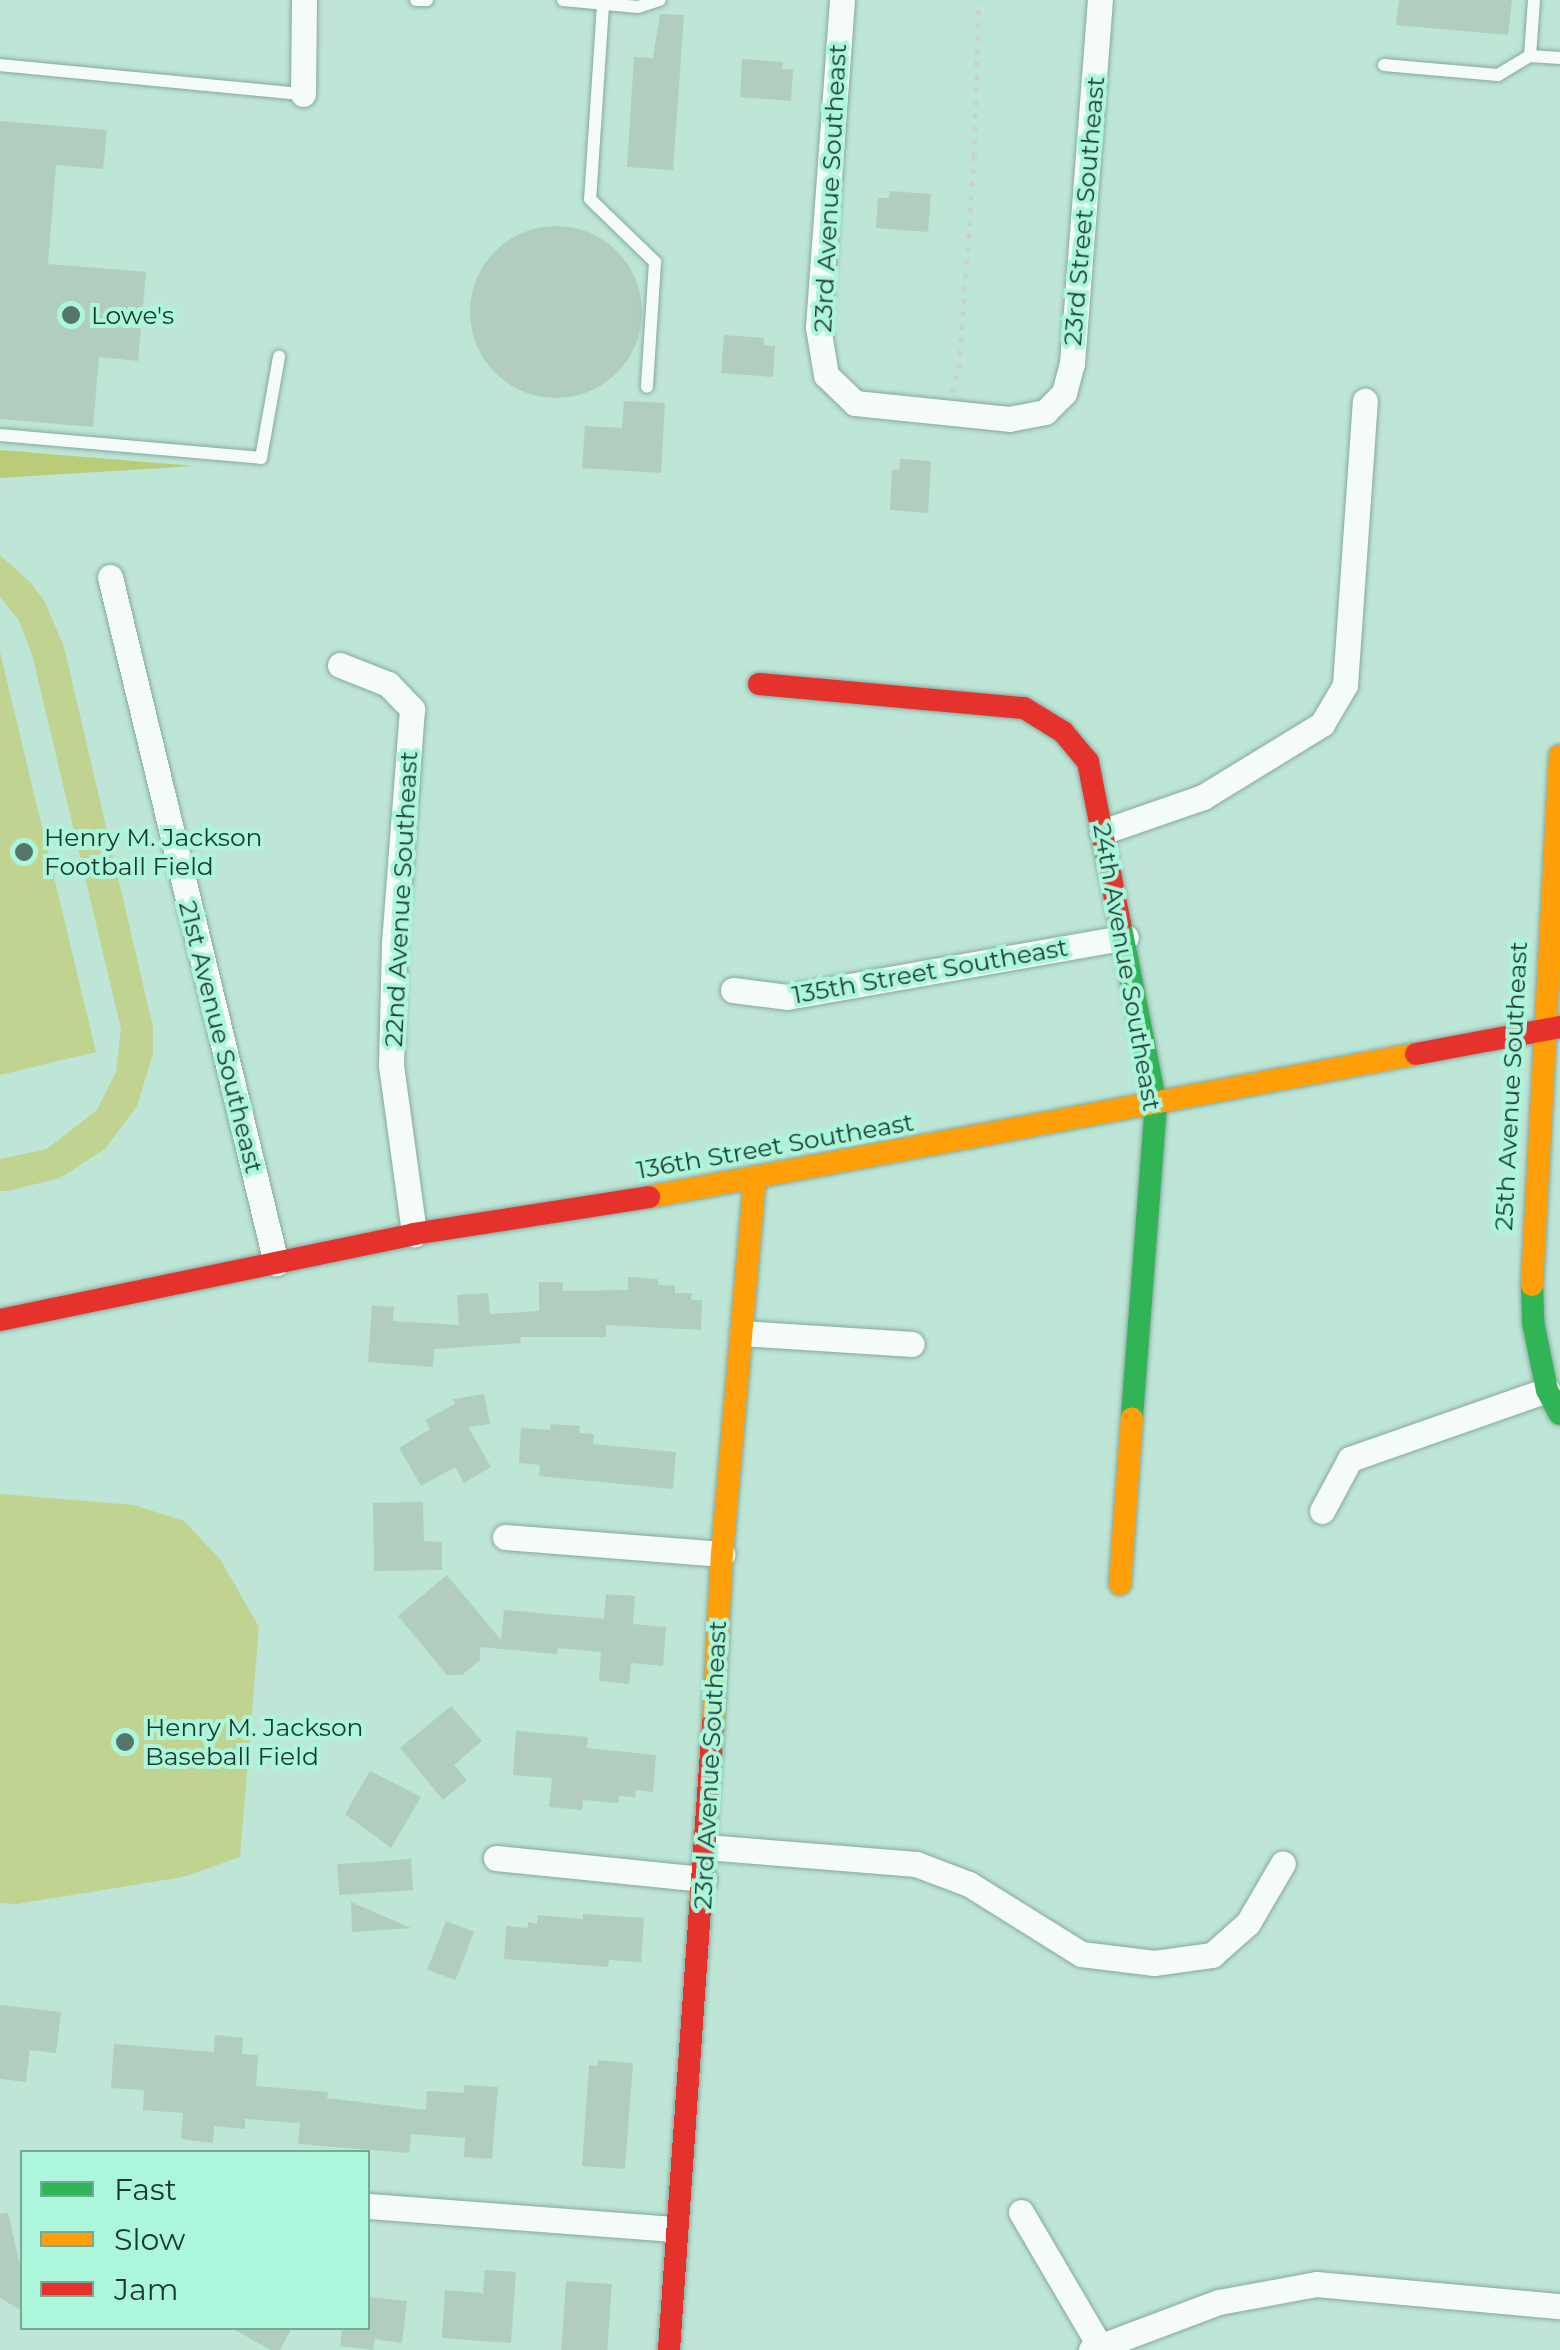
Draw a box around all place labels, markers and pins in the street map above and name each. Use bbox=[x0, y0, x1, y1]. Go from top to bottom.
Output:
place label: Lowe's bbox=[91, 300, 174, 330]
marker: Lowe's bbox=[60, 304, 82, 326]
place label: Henry M. Jackson Football Field bbox=[44, 823, 262, 882]
marker: Henry M. Jackson Football Field bbox=[13, 841, 35, 863]
place label: Henry M. Jackson Baseball Field bbox=[145, 1713, 363, 1772]
marker: Henry M. Jackson Baseball Field bbox=[114, 1731, 136, 1753]

